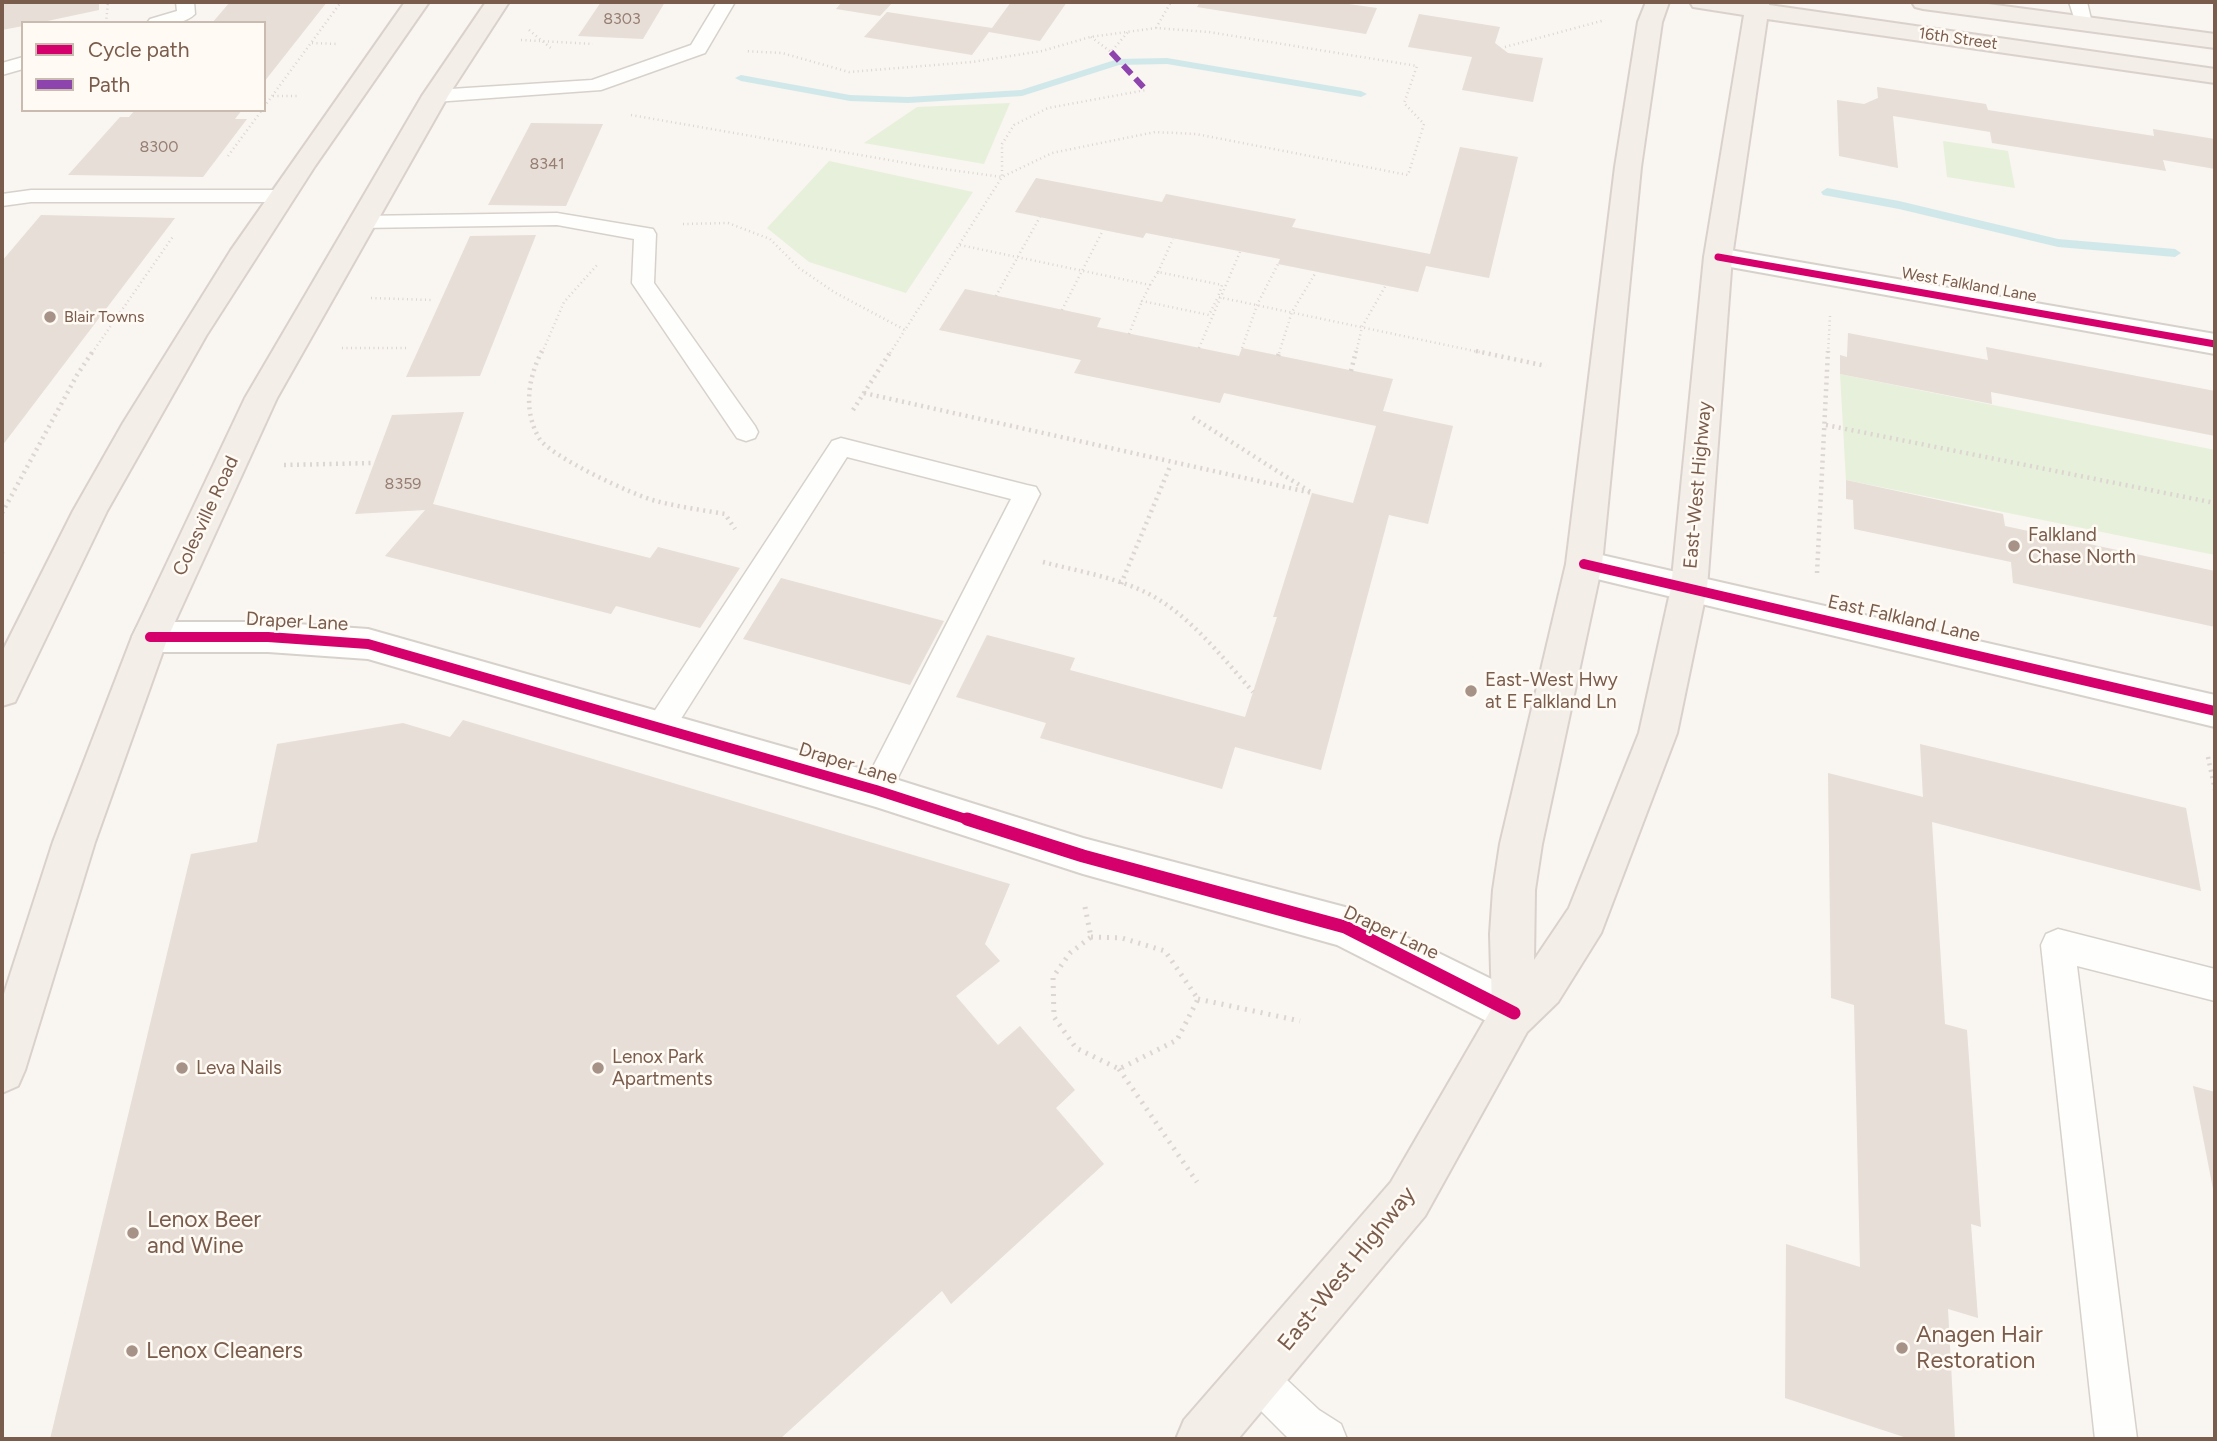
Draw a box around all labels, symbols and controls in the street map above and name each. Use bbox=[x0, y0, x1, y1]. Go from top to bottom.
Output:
house number: 8303 bbox=[603, 9, 641, 29]
legend bbox=[21, 21, 266, 112]
street label: 16th Street bbox=[1917, 24, 1999, 54]
text: Cycle path bbox=[88, 37, 189, 62]
text: Path bbox=[88, 72, 130, 97]
house number: 8300 bbox=[139, 137, 179, 157]
house number: 8341 bbox=[529, 154, 565, 174]
street label: West Falkland Lane bbox=[1900, 264, 2038, 306]
place label: Blair Towns bbox=[64, 307, 144, 327]
marker: Blair Towns bbox=[42, 309, 58, 325]
street label: East-West Highway bbox=[1679, 400, 1717, 570]
street label: Colesville Road bbox=[168, 452, 244, 580]
house number: 8359 bbox=[385, 474, 421, 494]
place label: Falkland Chase North bbox=[2028, 524, 2136, 568]
marker: Falkland Chase North bbox=[2006, 538, 2022, 554]
street label: East Falkland Lane bbox=[1826, 590, 1982, 648]
street label: Draper Lane bbox=[245, 608, 349, 636]
place label: East-West Hwy at E Falkland Ln bbox=[1485, 669, 1618, 713]
marker: East-West Hwy at E Falkland Ln bbox=[1463, 683, 1479, 699]
street label: Draper Lane bbox=[796, 738, 900, 790]
street label: Draper Lane bbox=[1340, 901, 1442, 965]
place label: Lenox Park Apartments bbox=[612, 1046, 713, 1090]
place label: Leva Nails bbox=[196, 1057, 282, 1079]
marker: Leva Nails bbox=[174, 1060, 190, 1076]
marker: Lenox Park Apartments bbox=[590, 1060, 606, 1076]
street label: East-West Highway bbox=[1272, 1181, 1422, 1357]
place label: Lenox Beer and Wine bbox=[147, 1206, 261, 1260]
marker: Lenox Beer and Wine bbox=[125, 1225, 141, 1241]
place label: Anagen Hair Restoration bbox=[1916, 1321, 2043, 1375]
place label: Lenox Cleaners bbox=[146, 1337, 303, 1365]
marker: Anagen Hair Restoration bbox=[1894, 1340, 1910, 1356]
marker: Lenox Cleaners bbox=[124, 1343, 140, 1359]

